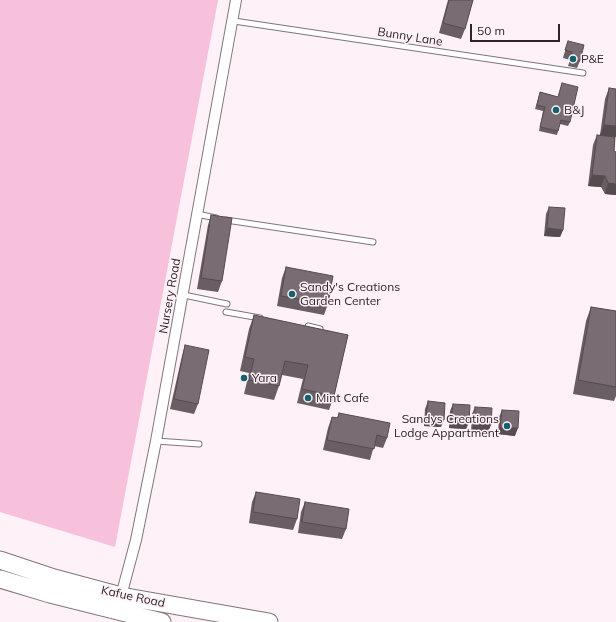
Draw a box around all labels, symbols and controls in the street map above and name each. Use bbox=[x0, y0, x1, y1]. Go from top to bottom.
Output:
scale bar bbox=[472, 16, 562, 42]
text: 50 m bbox=[477, 23, 505, 38]
street label: Bunny Lane bbox=[376, 25, 444, 49]
place label: P&E bbox=[581, 52, 604, 66]
marker: P&E bbox=[568, 54, 578, 64]
place label: B&J bbox=[564, 103, 584, 117]
marker: B&J bbox=[551, 105, 561, 115]
street label: Nursery Road bbox=[156, 257, 184, 335]
place label: Sandy's Creations Garden Center bbox=[300, 280, 400, 308]
marker: Sandy's Creations Garden Center bbox=[287, 289, 297, 299]
place label: Yara bbox=[252, 371, 277, 385]
marker: Yara bbox=[239, 373, 249, 383]
place label: Mint Cafe bbox=[316, 391, 369, 405]
marker: Mint Cafe bbox=[303, 393, 313, 403]
place label: Sandys Creations Lodge Appartment bbox=[394, 412, 499, 440]
marker: Sandys Creations Lodge Appartment bbox=[502, 421, 512, 431]
street label: Kafue Road bbox=[100, 583, 166, 611]

